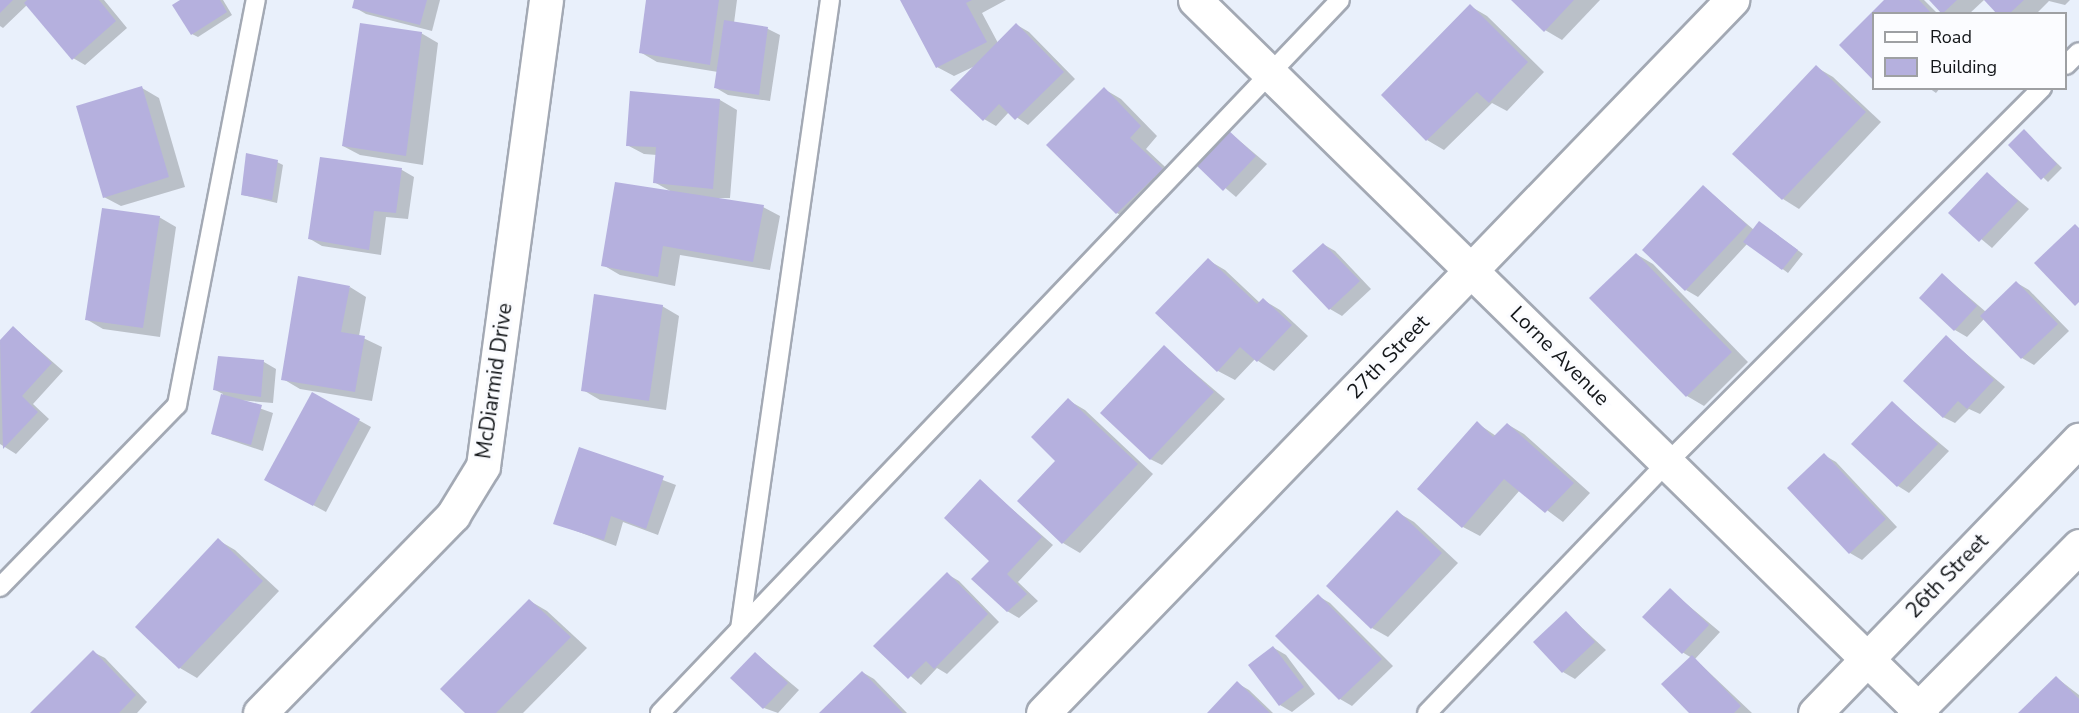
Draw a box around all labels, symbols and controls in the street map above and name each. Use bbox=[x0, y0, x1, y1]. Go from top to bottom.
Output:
legend bbox=[1872, 12, 2067, 90]
text: Road bbox=[1930, 25, 1972, 49]
text: Building bbox=[1930, 55, 1997, 79]
street label: McDiarmid Drive bbox=[471, 301, 517, 461]
street label: Lorne Avenue bbox=[1505, 301, 1615, 411]
street label: 27th Street bbox=[1342, 310, 1434, 404]
street label: 26th Street bbox=[1901, 529, 1993, 623]

